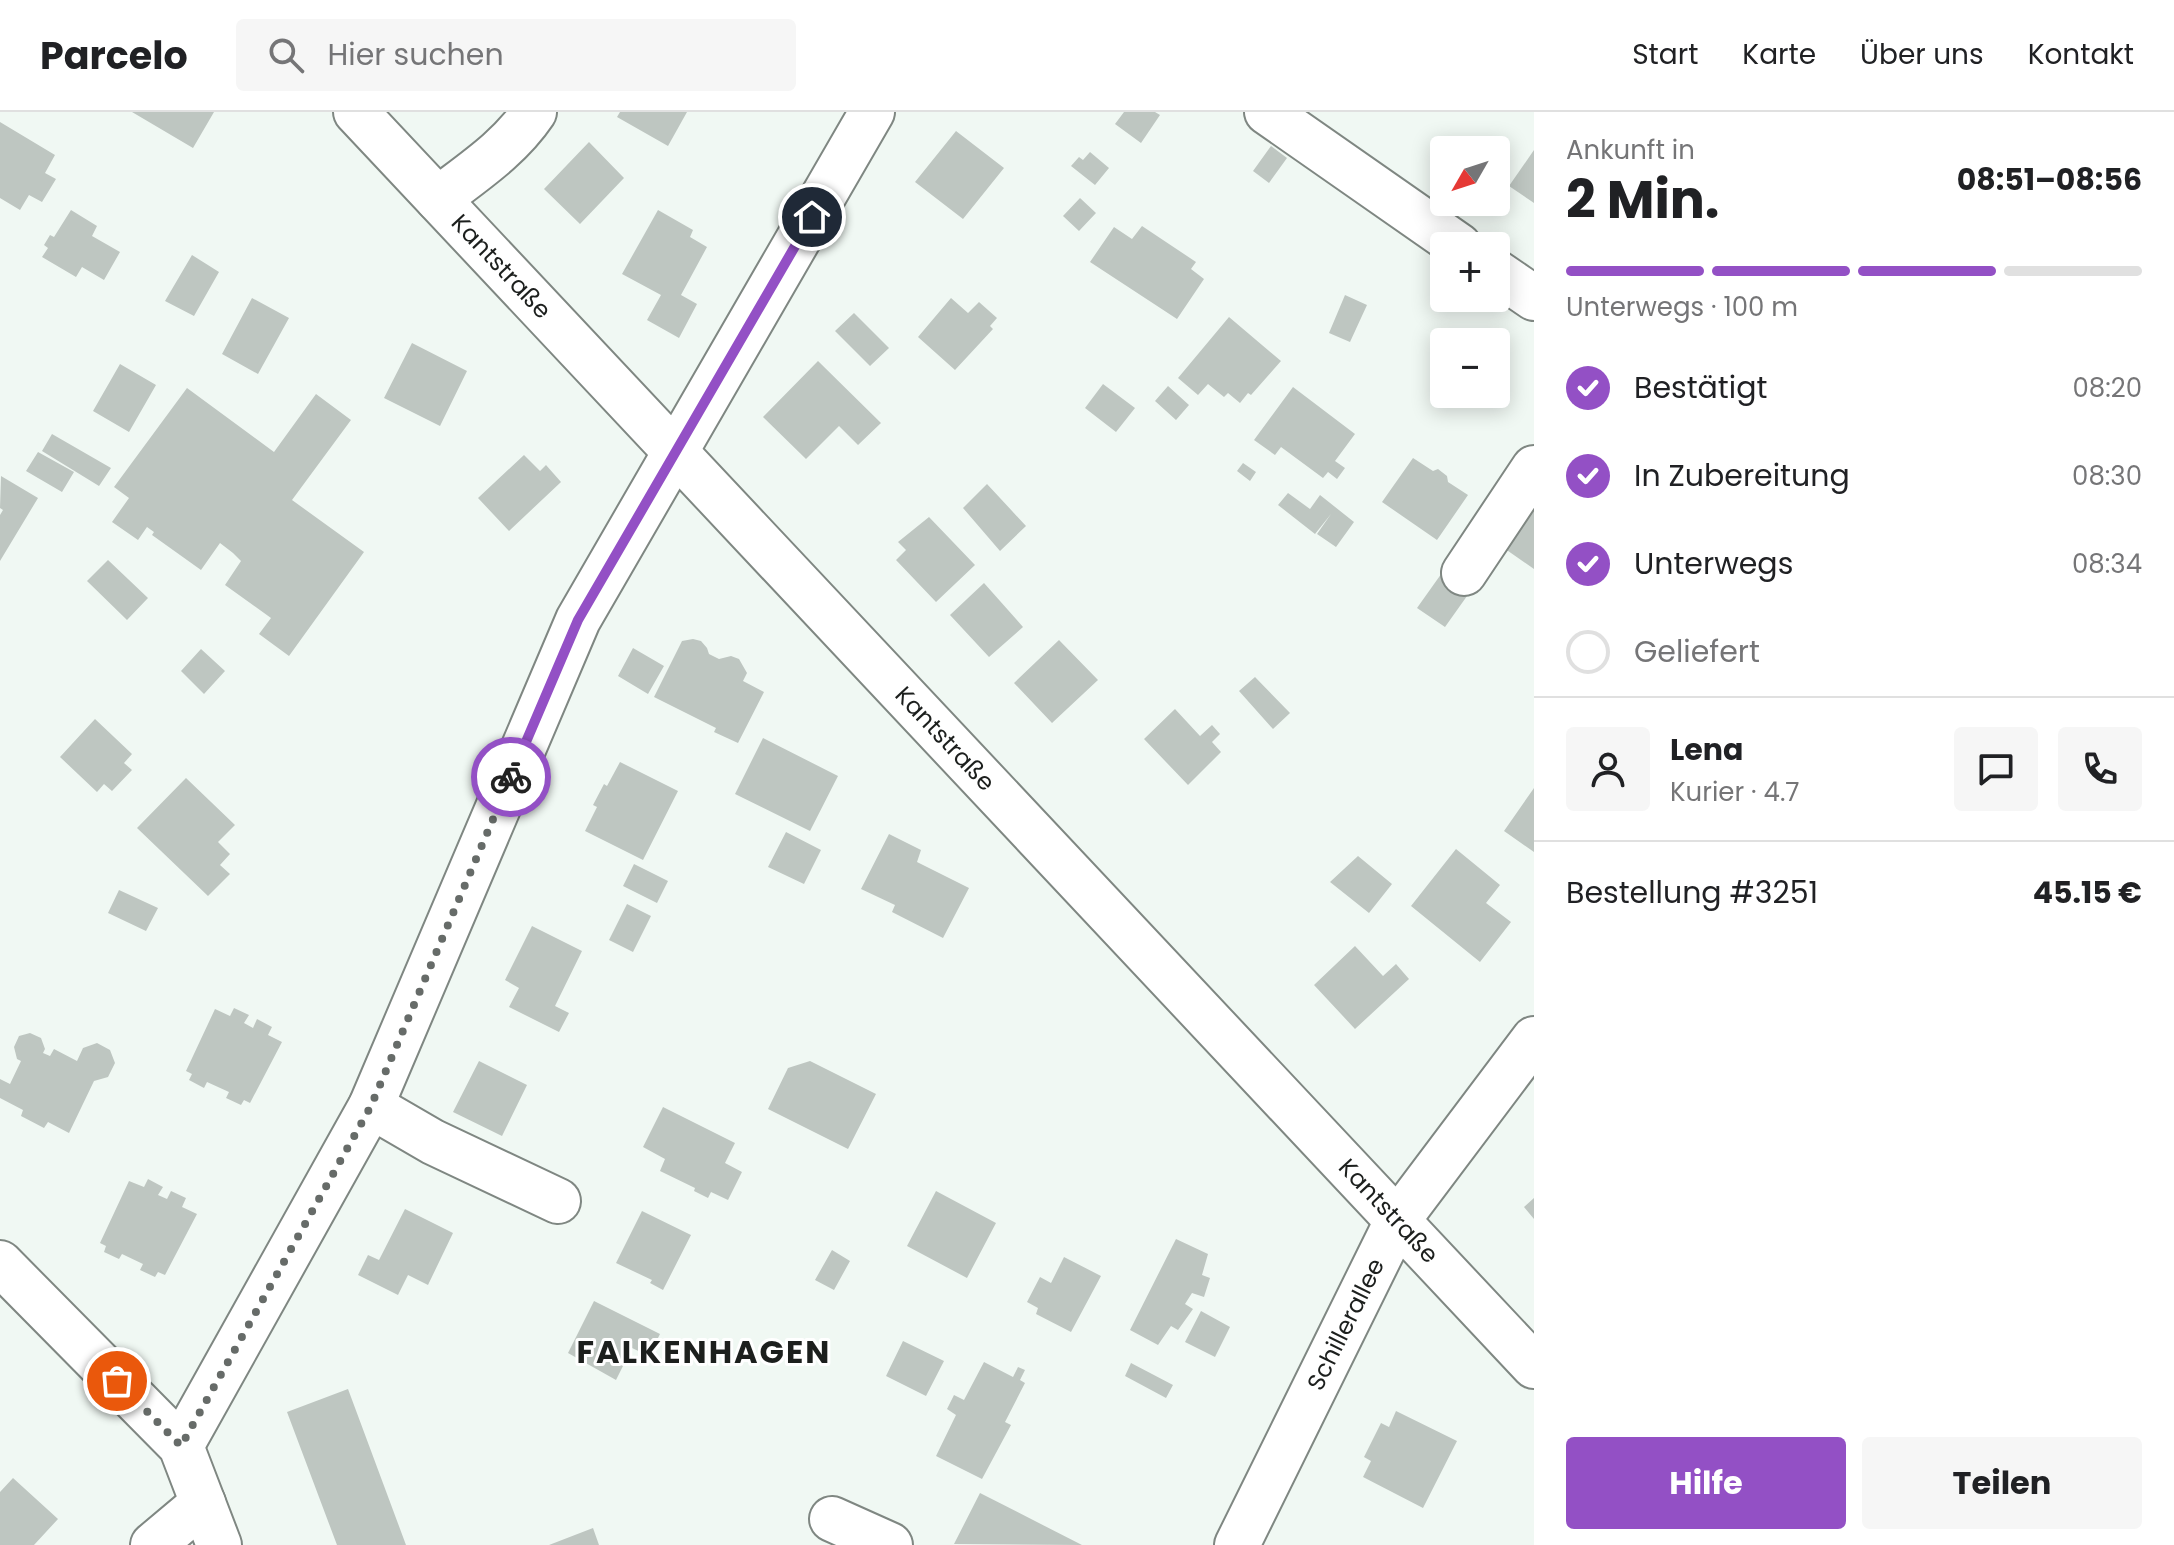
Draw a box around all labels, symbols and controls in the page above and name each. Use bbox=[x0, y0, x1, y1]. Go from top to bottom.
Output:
search box bbox=[236, 19, 796, 91]
text: Parcelo bbox=[40, 29, 188, 82]
icon: search bbox=[264, 33, 308, 77]
text: Hier suchen bbox=[328, 33, 504, 76]
text: Start bbox=[1632, 35, 1698, 74]
text: Karte bbox=[1742, 35, 1816, 74]
text: Über uns bbox=[1860, 35, 1984, 74]
text: Kontakt bbox=[2028, 35, 2134, 74]
text: Ankunft in bbox=[1566, 132, 1695, 168]
north arrow bbox=[1430, 136, 1510, 216]
map controls bbox=[1430, 136, 1510, 408]
text: 08:51–08:56 bbox=[1957, 158, 2142, 201]
text: 2 Min. bbox=[1566, 163, 1720, 236]
pin bbox=[778, 183, 846, 251]
icon: home bbox=[790, 195, 834, 239]
street label: Kantstraße bbox=[444, 207, 559, 326]
button: + bbox=[1430, 232, 1510, 312]
text: Unterwegs · 100 m bbox=[1566, 289, 1798, 325]
button: − bbox=[1430, 328, 1510, 408]
icon: check bbox=[1566, 366, 1610, 410]
text: Bestätigt bbox=[1634, 366, 1767, 409]
text: 08:20 bbox=[2072, 370, 2142, 406]
icon: check bbox=[1566, 454, 1610, 498]
text: In Zubereitung bbox=[1634, 454, 1850, 497]
text: 08:30 bbox=[2072, 458, 2142, 494]
icon: check bbox=[1566, 542, 1610, 586]
text: Unterwegs bbox=[1634, 542, 1793, 585]
text: 08:34 bbox=[2072, 546, 2142, 582]
text: Geliefert bbox=[1634, 630, 1760, 673]
street label: Kantstraße bbox=[888, 679, 1003, 798]
button: person bbox=[1566, 727, 1650, 811]
button: chat bbox=[1954, 727, 2038, 811]
button: phone bbox=[2058, 727, 2142, 811]
text: Lena bbox=[1670, 728, 1743, 771]
courier bbox=[471, 737, 551, 817]
icon: bike bbox=[489, 755, 533, 799]
text: Kurier · 4.7 bbox=[1670, 774, 1800, 810]
text: Bestellung #3251 bbox=[1566, 871, 1818, 914]
text: 45.15 € bbox=[2033, 871, 2142, 914]
street label: Kantstraße bbox=[1331, 1151, 1446, 1270]
street label: Schillerallee bbox=[1299, 1253, 1392, 1396]
district label: FALKENHAGEN bbox=[577, 1329, 831, 1374]
pin bbox=[83, 1347, 151, 1415]
icon: bag bbox=[95, 1359, 139, 1403]
button: Hilfe bbox=[1566, 1437, 1846, 1529]
button: Teilen bbox=[1862, 1437, 2142, 1529]

